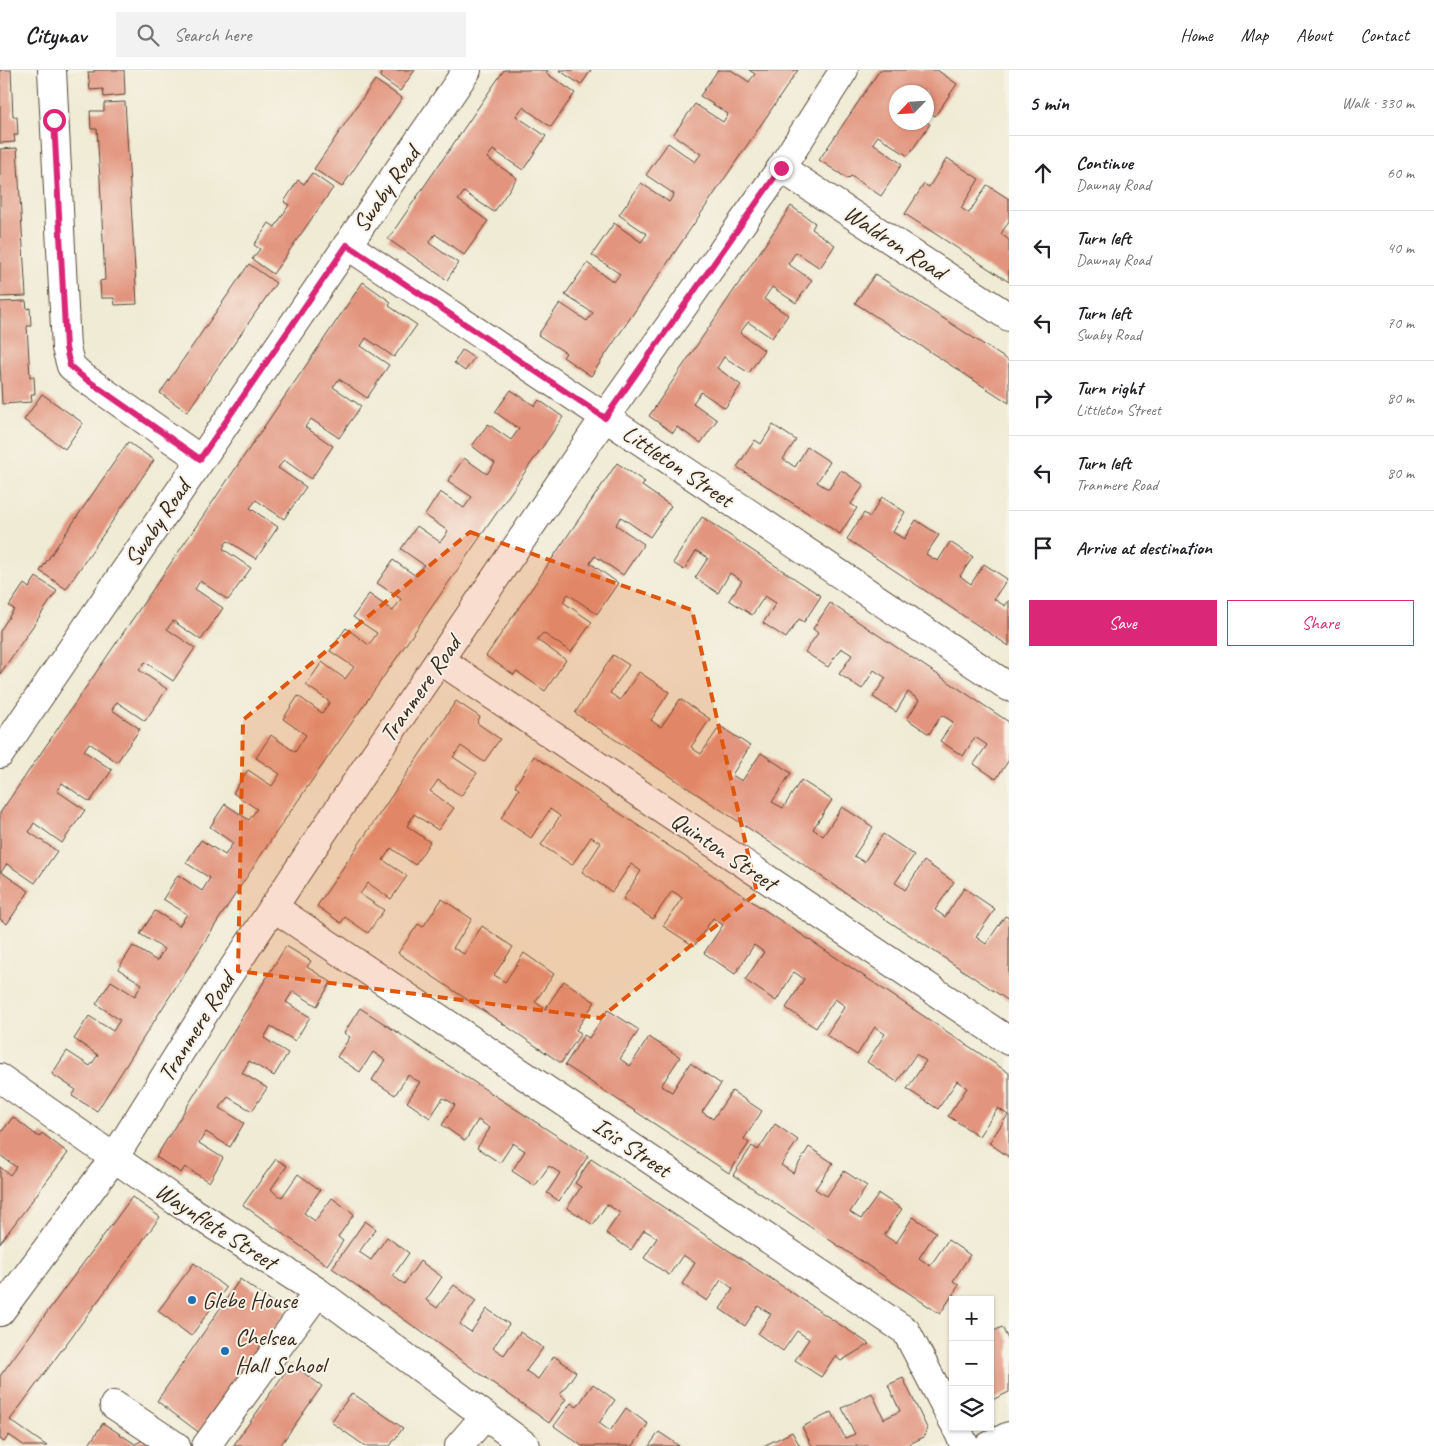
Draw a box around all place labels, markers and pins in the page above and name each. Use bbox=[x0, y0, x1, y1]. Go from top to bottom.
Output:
place label: Glebe House bbox=[202, 1285, 299, 1315]
marker: Glebe House bbox=[186, 1294, 198, 1306]
place label: Chelsea Hall School bbox=[235, 1322, 330, 1380]
marker: Chelsea Hall School bbox=[219, 1345, 231, 1357]

